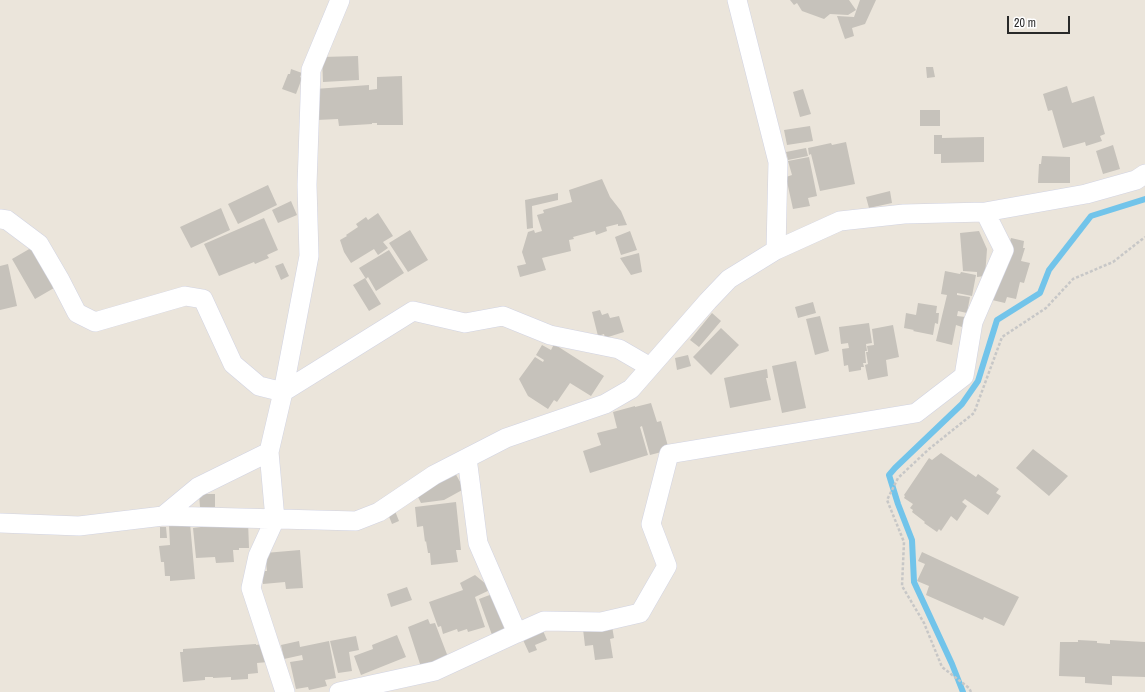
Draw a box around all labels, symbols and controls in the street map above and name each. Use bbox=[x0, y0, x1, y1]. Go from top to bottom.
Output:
scale bar bbox=[1009, 8, 1072, 34]
text: 20 m bbox=[1014, 15, 1036, 31]

